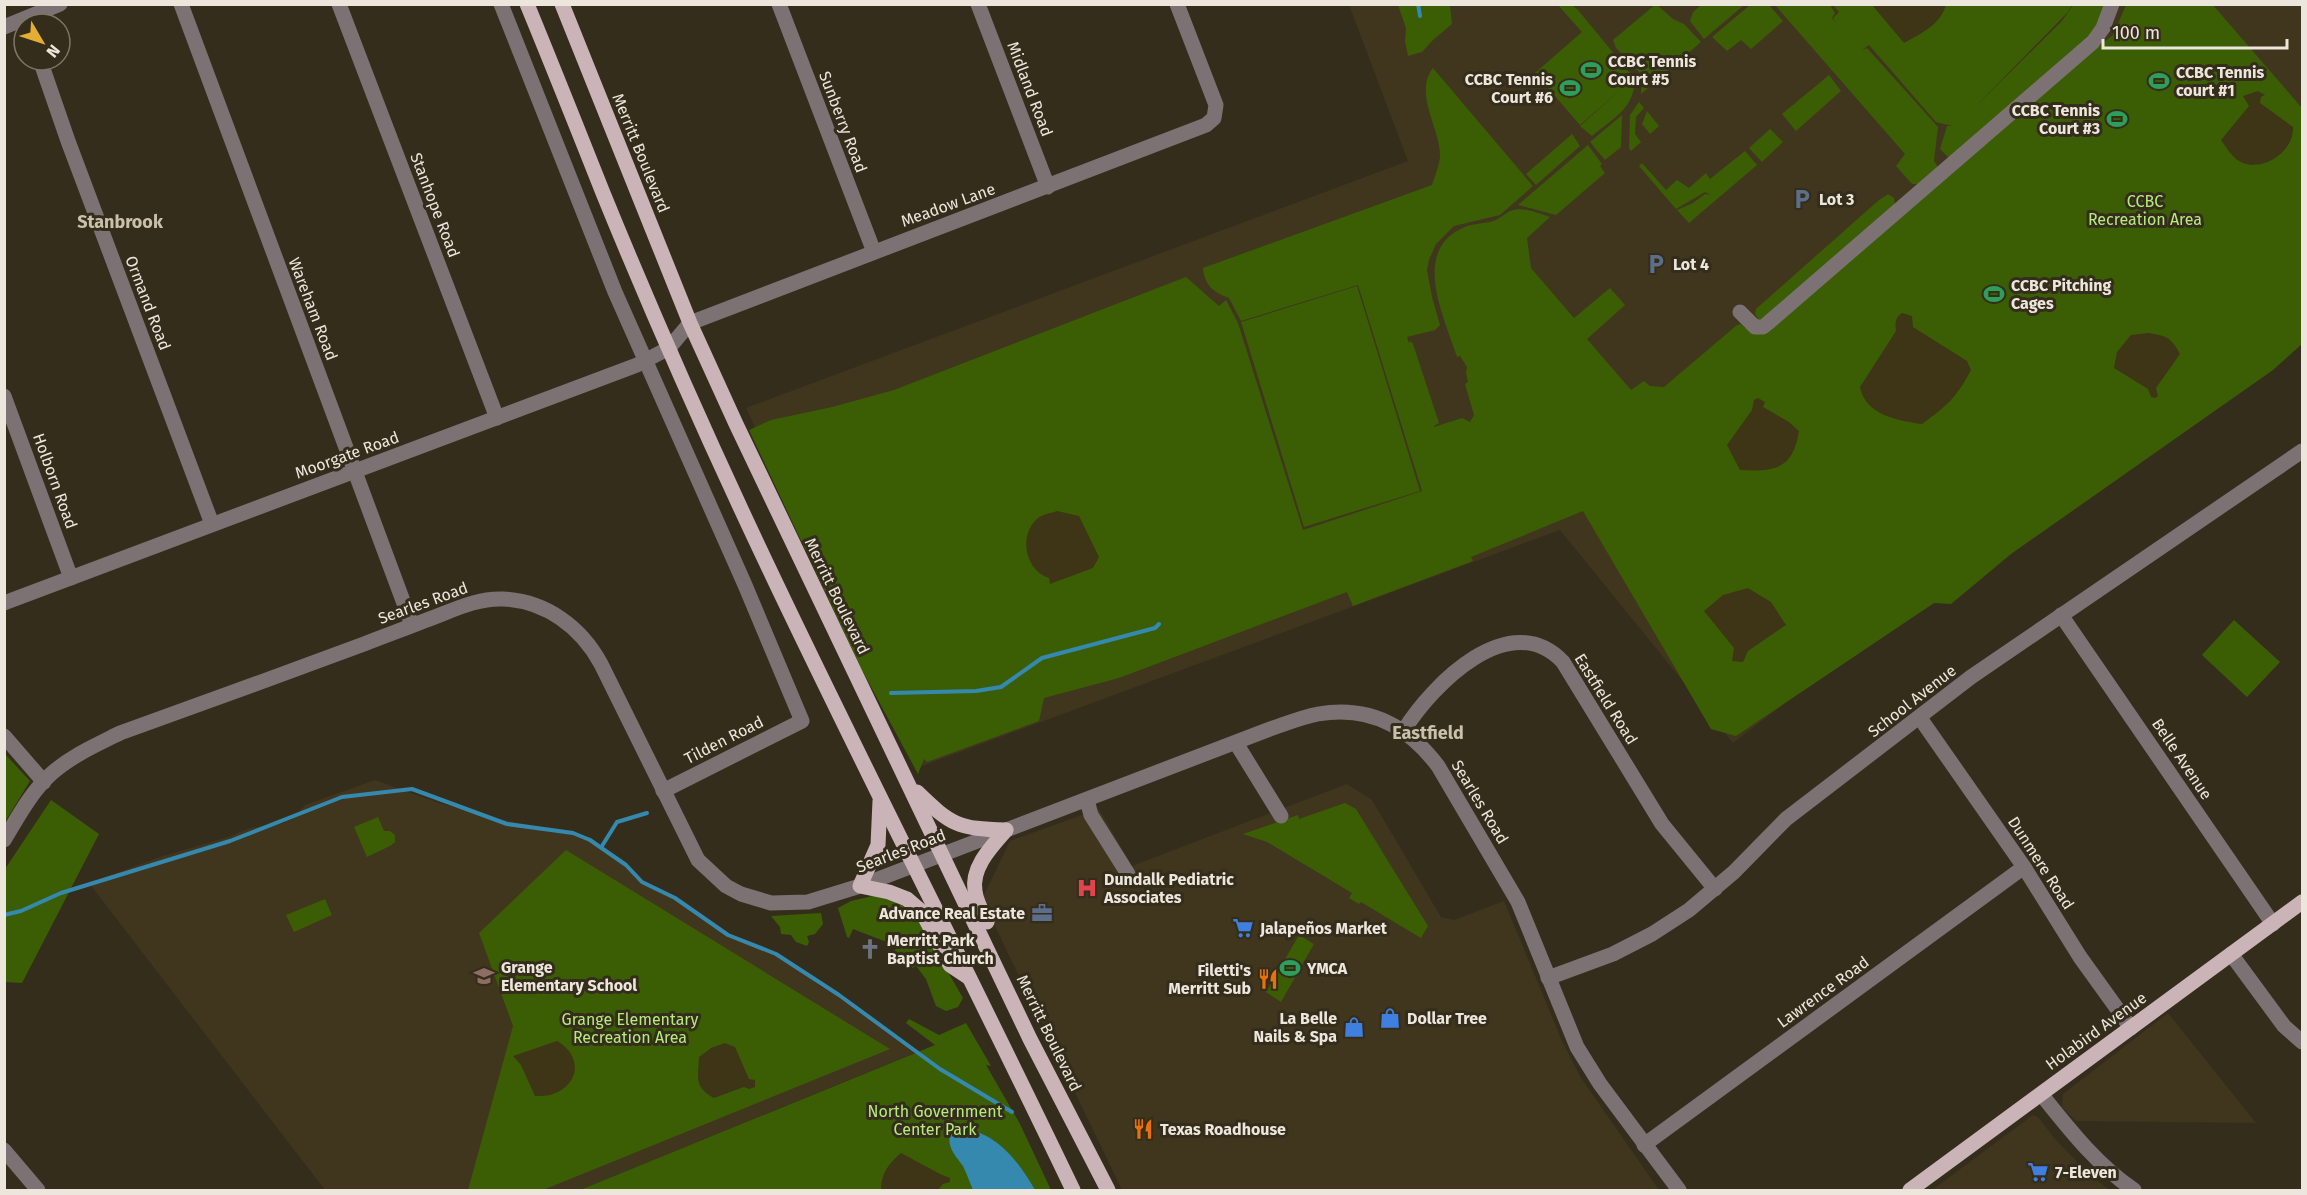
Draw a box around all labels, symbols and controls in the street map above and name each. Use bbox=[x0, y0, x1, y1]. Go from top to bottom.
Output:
north arrow bbox=[12, 12, 72, 72]
scale bar bbox=[2103, 12, 2288, 50]
text: 100 m bbox=[2112, 22, 2160, 44]
street label: Midland Road bbox=[1003, 39, 1057, 139]
text: N bbox=[43, 41, 64, 61]
place label: CCBC Tennis Court #5 bbox=[1608, 52, 1697, 89]
sports icon: CCBC Tennis Court #5 bbox=[1579, 58, 1603, 82]
place label: CCBC Tennis court #1 bbox=[2176, 63, 2265, 100]
street label: Sunberry Road bbox=[815, 69, 871, 175]
sports icon: CCBC Tennis court #1 bbox=[2147, 69, 2171, 93]
place label: CCBC Tennis Court #6 bbox=[1465, 70, 1553, 107]
sports icon: CCBC Tennis Court #6 bbox=[1558, 76, 1582, 100]
street label: Merritt Boulevard bbox=[608, 91, 674, 215]
place label: CCBC Tennis Court #3 bbox=[2012, 101, 2100, 138]
sports icon: CCBC Tennis Court #3 bbox=[2105, 107, 2129, 131]
street label: Stanhope Road bbox=[406, 150, 464, 260]
street label: Meadow Lane bbox=[898, 179, 998, 231]
parking icon: Lot 3 bbox=[1790, 187, 1814, 211]
place label: Lot 3 bbox=[1819, 190, 1854, 209]
park label: CCBC Recreation Area bbox=[2088, 192, 2202, 229]
district label: Stanbrook bbox=[77, 211, 164, 233]
parking icon: Lot 4 bbox=[1644, 252, 1668, 276]
street label: Ormand Road bbox=[121, 253, 175, 353]
street label: Wareham Road bbox=[285, 255, 341, 363]
place label: Lot 4 bbox=[1673, 255, 1709, 274]
place label: CCBC Pitching Cages bbox=[2011, 276, 2112, 313]
sports icon: CCBC Pitching Cages bbox=[1982, 282, 2006, 306]
street label: Moorgate Road bbox=[292, 427, 402, 483]
street label: Holborn Road bbox=[29, 431, 81, 531]
street label: Merritt Boulevard bbox=[801, 535, 873, 657]
street label: Searles Road bbox=[376, 578, 470, 628]
street label: Eastfield Road bbox=[1571, 650, 1641, 748]
street label: School Avenue bbox=[1864, 661, 1960, 741]
street label: Tilden Road bbox=[681, 712, 767, 768]
street label: Belle Avenue bbox=[2148, 715, 2216, 803]
district label: Eastfield bbox=[1392, 722, 1464, 744]
street label: Searles Road bbox=[1448, 757, 1512, 847]
street label: Dunmere Road bbox=[2004, 813, 2078, 913]
street label: Searles Road bbox=[854, 825, 948, 877]
place label: Dundalk Pediatric Associates bbox=[1103, 870, 1234, 907]
hospital icon: Dundalk Pediatric Associates bbox=[1075, 876, 1099, 900]
office icon: Advance Real Estate bbox=[1030, 901, 1054, 925]
place label: Advance Real Estate bbox=[878, 904, 1025, 923]
supermarket icon: Jalapeños Market bbox=[1231, 916, 1255, 940]
place label: Jalapeños Market bbox=[1259, 919, 1388, 938]
place label: Merritt Park Baptist Church bbox=[887, 931, 994, 968]
church icon: Merritt Park Baptist Church bbox=[858, 937, 882, 961]
street label: Lawrence Road bbox=[1773, 952, 1873, 1032]
sports icon: YMCA bbox=[1278, 956, 1302, 980]
place label: Grange Elementary School bbox=[501, 958, 637, 995]
place label: YMCA bbox=[1306, 959, 1348, 978]
place label: Filetti's Merritt Sub bbox=[1168, 961, 1251, 998]
school or university icon: Grange Elementary School bbox=[472, 964, 496, 988]
restaurant icon: Filetti's Merritt Sub bbox=[1256, 967, 1280, 991]
street label: Merritt Boulevard bbox=[1013, 972, 1085, 1094]
street label: Holabird Avenue bbox=[2042, 988, 2150, 1074]
shop icon: Dollar Tree bbox=[1378, 1006, 1402, 1030]
place label: La Belle Nails & Spa bbox=[1254, 1009, 1337, 1046]
place label: Dollar Tree bbox=[1407, 1009, 1487, 1028]
park label: Grange Elementary Recreation Area bbox=[562, 1010, 699, 1047]
shop icon: La Belle Nails & Spa bbox=[1342, 1015, 1366, 1039]
park label: North Government Center Park bbox=[868, 1102, 1003, 1139]
restaurant icon: Texas Roadhouse bbox=[1131, 1117, 1155, 1141]
place label: Texas Roadhouse bbox=[1160, 1120, 1286, 1139]
supermarket icon: 7-Eleven bbox=[2026, 1160, 2050, 1184]
place label: 7-Eleven bbox=[2055, 1163, 2117, 1182]

